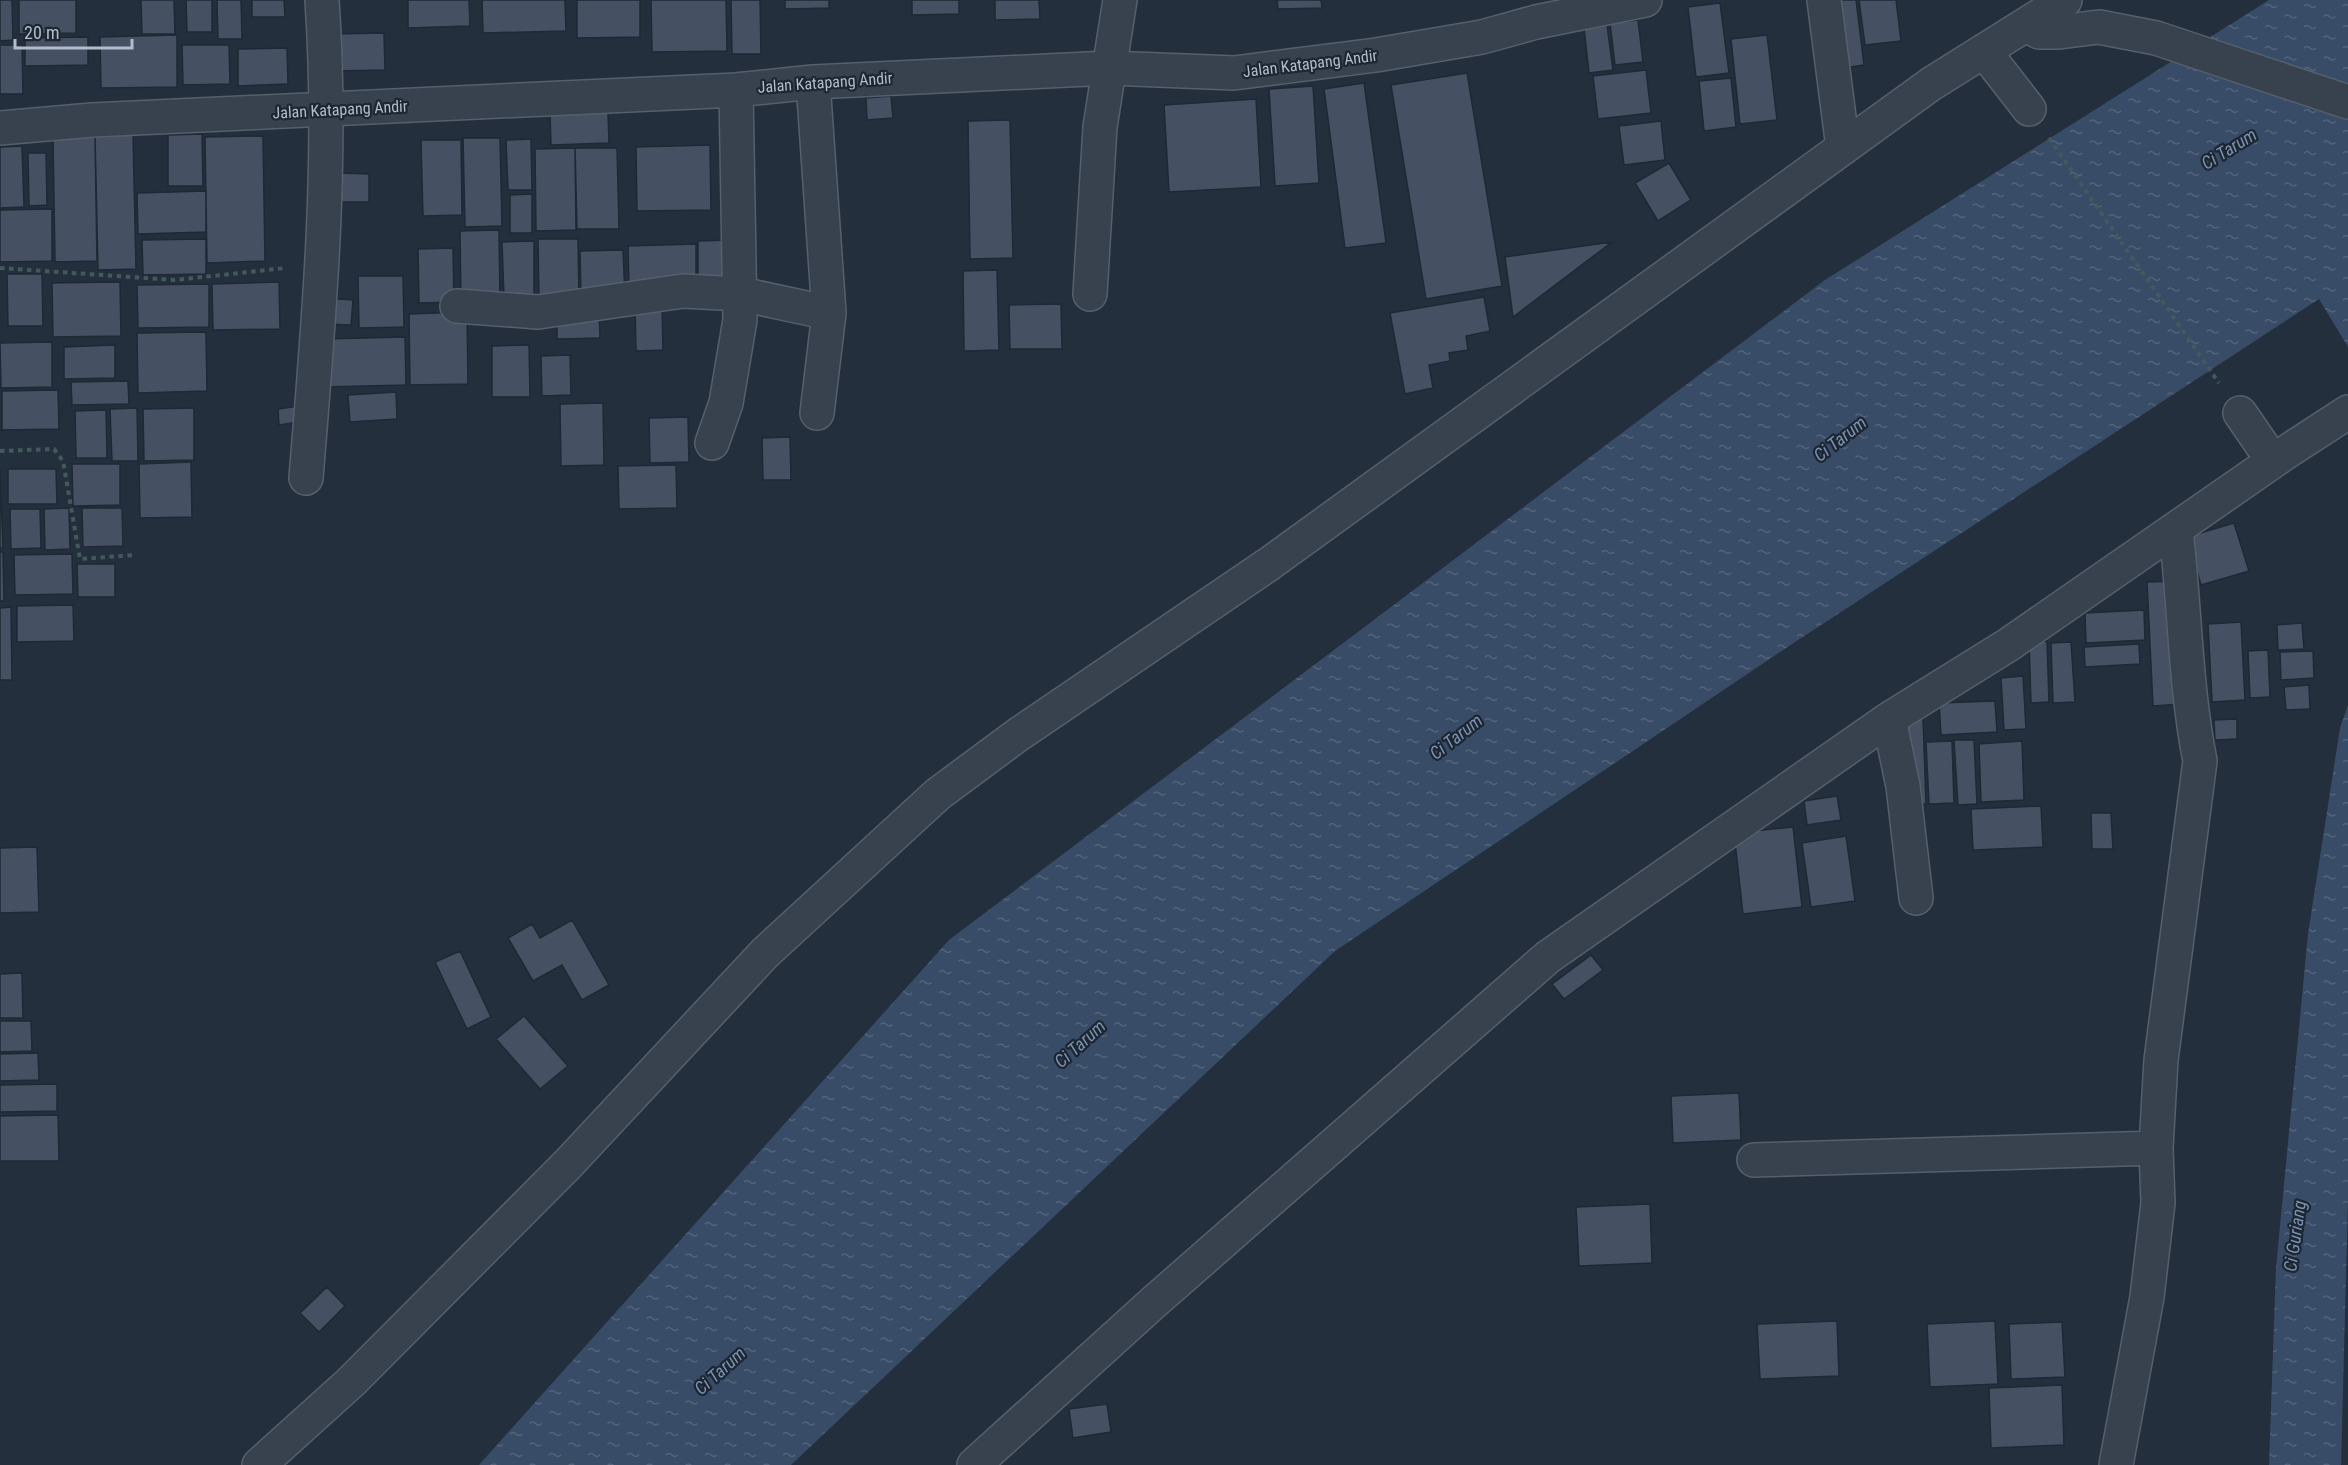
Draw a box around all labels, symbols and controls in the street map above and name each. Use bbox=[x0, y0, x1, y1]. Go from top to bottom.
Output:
scale bar bbox=[15, 12, 132, 50]
text: 20 m bbox=[24, 22, 59, 43]
street label: Jalan Katapang Andir bbox=[1242, 46, 1378, 81]
street label: Jalan Katapang Andir bbox=[757, 68, 893, 97]
street label: Jalan Katapang Andir bbox=[272, 96, 408, 123]
water label: Ci Tarum bbox=[2197, 124, 2260, 174]
water label: Ci Tarum bbox=[1809, 412, 1870, 466]
water label: Ci Tarum bbox=[1425, 710, 1486, 764]
water label: Ci Tarum bbox=[1050, 1015, 1109, 1072]
water label: Ci Guriang bbox=[2279, 1199, 2310, 1273]
water label: Ci Tarum bbox=[690, 1342, 749, 1399]

